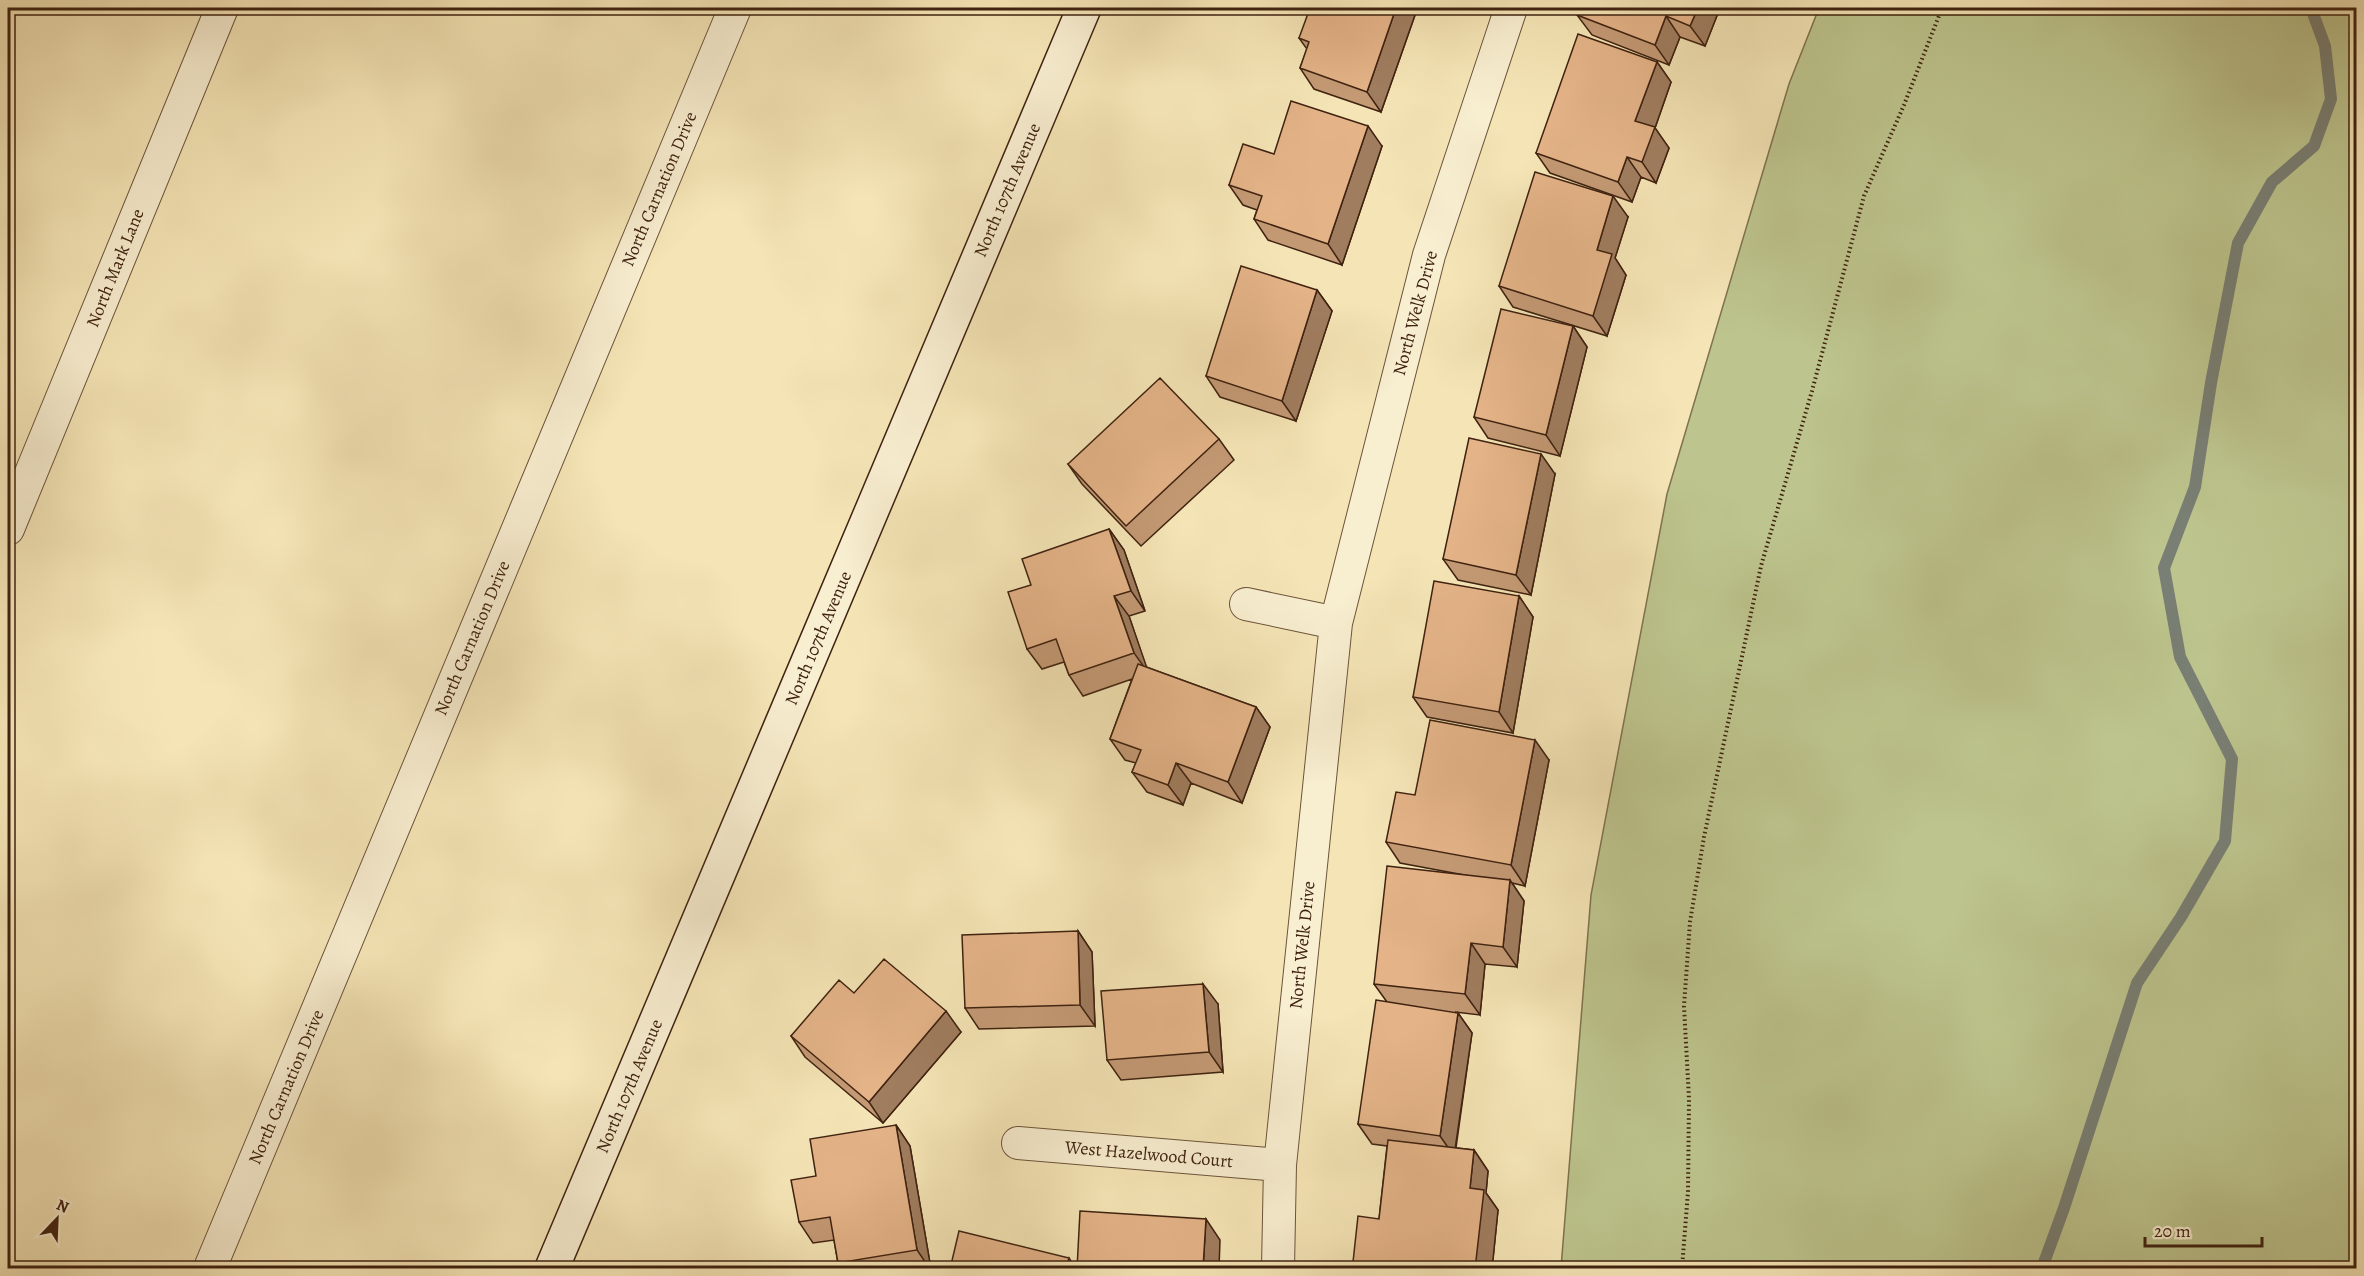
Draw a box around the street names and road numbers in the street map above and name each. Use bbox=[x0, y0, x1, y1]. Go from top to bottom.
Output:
street label: North Carnation Drive bbox=[615, 108, 703, 270]
street label: North 107th Avenue bbox=[968, 119, 1046, 261]
street label: North Mark Lane bbox=[80, 205, 150, 331]
street label: North Welk Drive bbox=[1387, 248, 1443, 378]
street label: North Carnation Drive bbox=[428, 557, 516, 719]
street label: North 107th Avenue bbox=[779, 567, 857, 709]
street label: North Welk Drive bbox=[1283, 880, 1321, 1010]
street label: North Carnation Drive bbox=[242, 1006, 330, 1168]
street label: North 107th Avenue bbox=[590, 1015, 668, 1157]
street label: West Hazelwood Court bbox=[1063, 1135, 1234, 1173]

